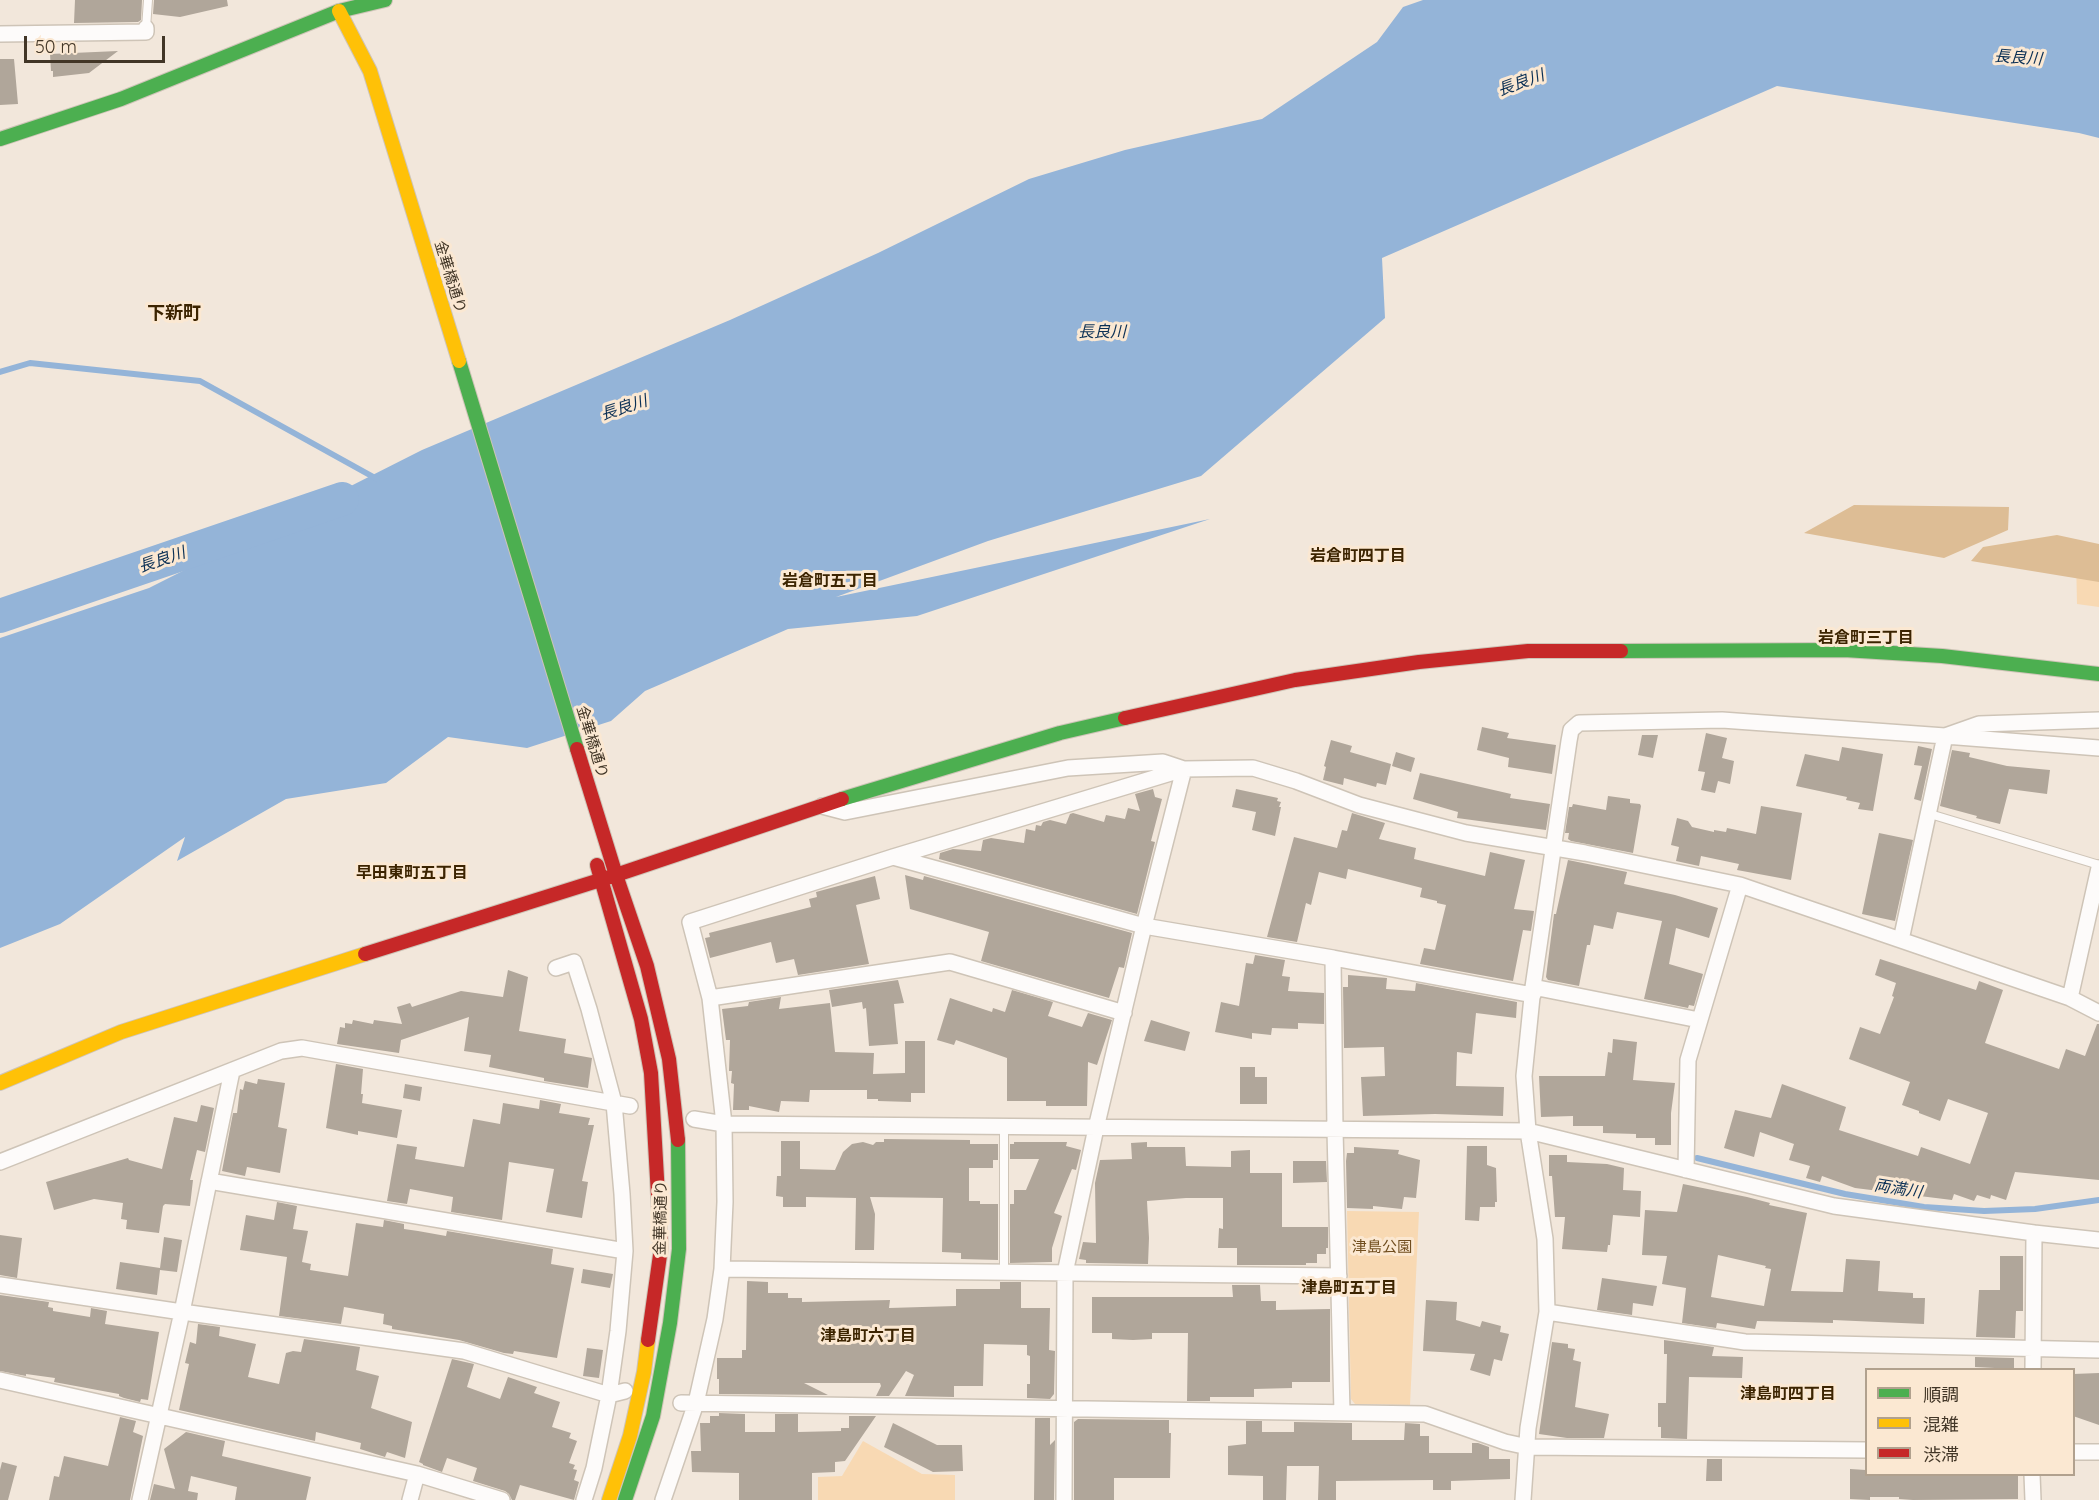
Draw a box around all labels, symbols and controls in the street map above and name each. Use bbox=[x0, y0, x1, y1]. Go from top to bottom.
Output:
scale bar bbox=[27, 24, 168, 62]
text: 50 m bbox=[35, 35, 77, 58]
water label: 長良川 bbox=[1993, 47, 2043, 69]
water label: 長良川 bbox=[1495, 66, 1547, 100]
street label: 金華橋通り bbox=[430, 239, 470, 315]
district label: 下新町 bbox=[147, 303, 201, 325]
water label: 長良川 bbox=[1078, 322, 1126, 342]
water label: 長良川 bbox=[598, 391, 650, 425]
water label: 長良川 bbox=[136, 543, 188, 577]
district label: 岩倉町四丁目 bbox=[1310, 546, 1406, 566]
district label: 岩倉町五丁目 bbox=[782, 571, 878, 591]
district label: 岩倉町三丁目 bbox=[1818, 628, 1914, 648]
street label: 金華橋通り bbox=[572, 704, 612, 780]
district label: 早田東町五丁目 bbox=[356, 863, 468, 883]
water label: 両満川 bbox=[1873, 1176, 1923, 1202]
street label: 金華橋通り bbox=[651, 1180, 671, 1256]
park label: 津島公園 bbox=[1352, 1238, 1412, 1256]
district label: 津島町五丁目 bbox=[1301, 1278, 1397, 1298]
district label: 津島町六丁目 bbox=[820, 1326, 916, 1346]
legend bbox=[1865, 1368, 2075, 1476]
text: 順調 bbox=[1923, 1383, 1959, 1406]
district label: 津島町四丁目 bbox=[1740, 1384, 1836, 1404]
text: 混雑 bbox=[1923, 1413, 1959, 1436]
text: 渋滞 bbox=[1923, 1443, 1959, 1466]

